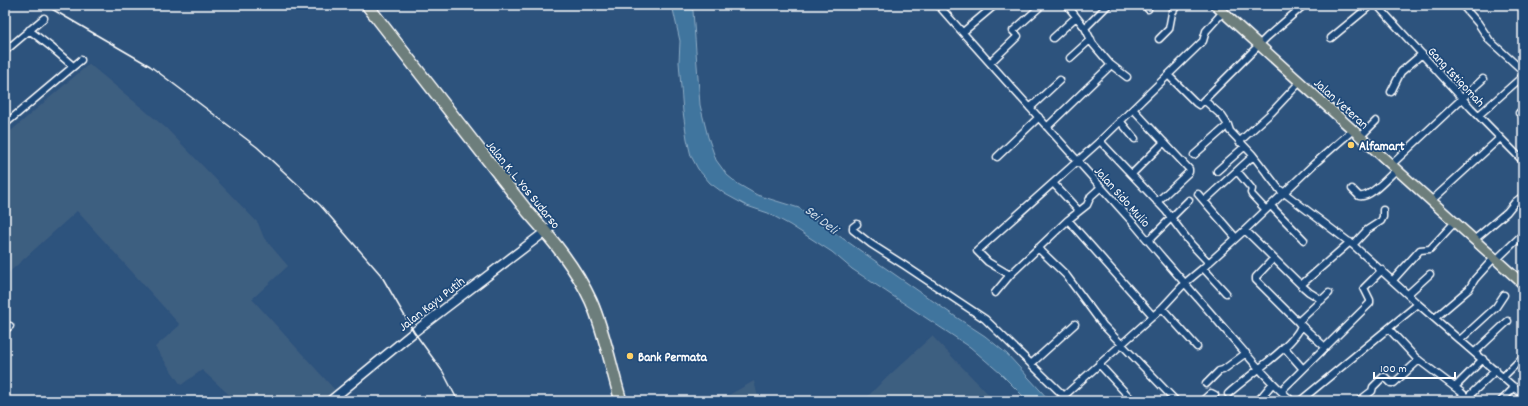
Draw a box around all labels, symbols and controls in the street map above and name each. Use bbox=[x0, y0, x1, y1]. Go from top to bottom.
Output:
street label: Gang Istiqomah bbox=[1422, 43, 1488, 112]
street label: Jalan Veteran bbox=[1309, 75, 1372, 135]
street label: Jalan K. L. Yos Sudarso bbox=[480, 137, 564, 234]
place label: Alfamart bbox=[1359, 138, 1405, 157]
marker: Alfamart bbox=[1346, 140, 1356, 150]
street label: Jalan Sido Mulio bbox=[1089, 163, 1154, 233]
water label: Sei Deli bbox=[800, 201, 844, 241]
street label: Jalan Kayu Putih bbox=[395, 273, 470, 337]
place label: Bank Permata bbox=[638, 349, 708, 368]
marker: Bank Permata bbox=[625, 351, 635, 361]
scale bar bbox=[1374, 354, 1455, 380]
text: 100 m bbox=[1380, 361, 1407, 378]

